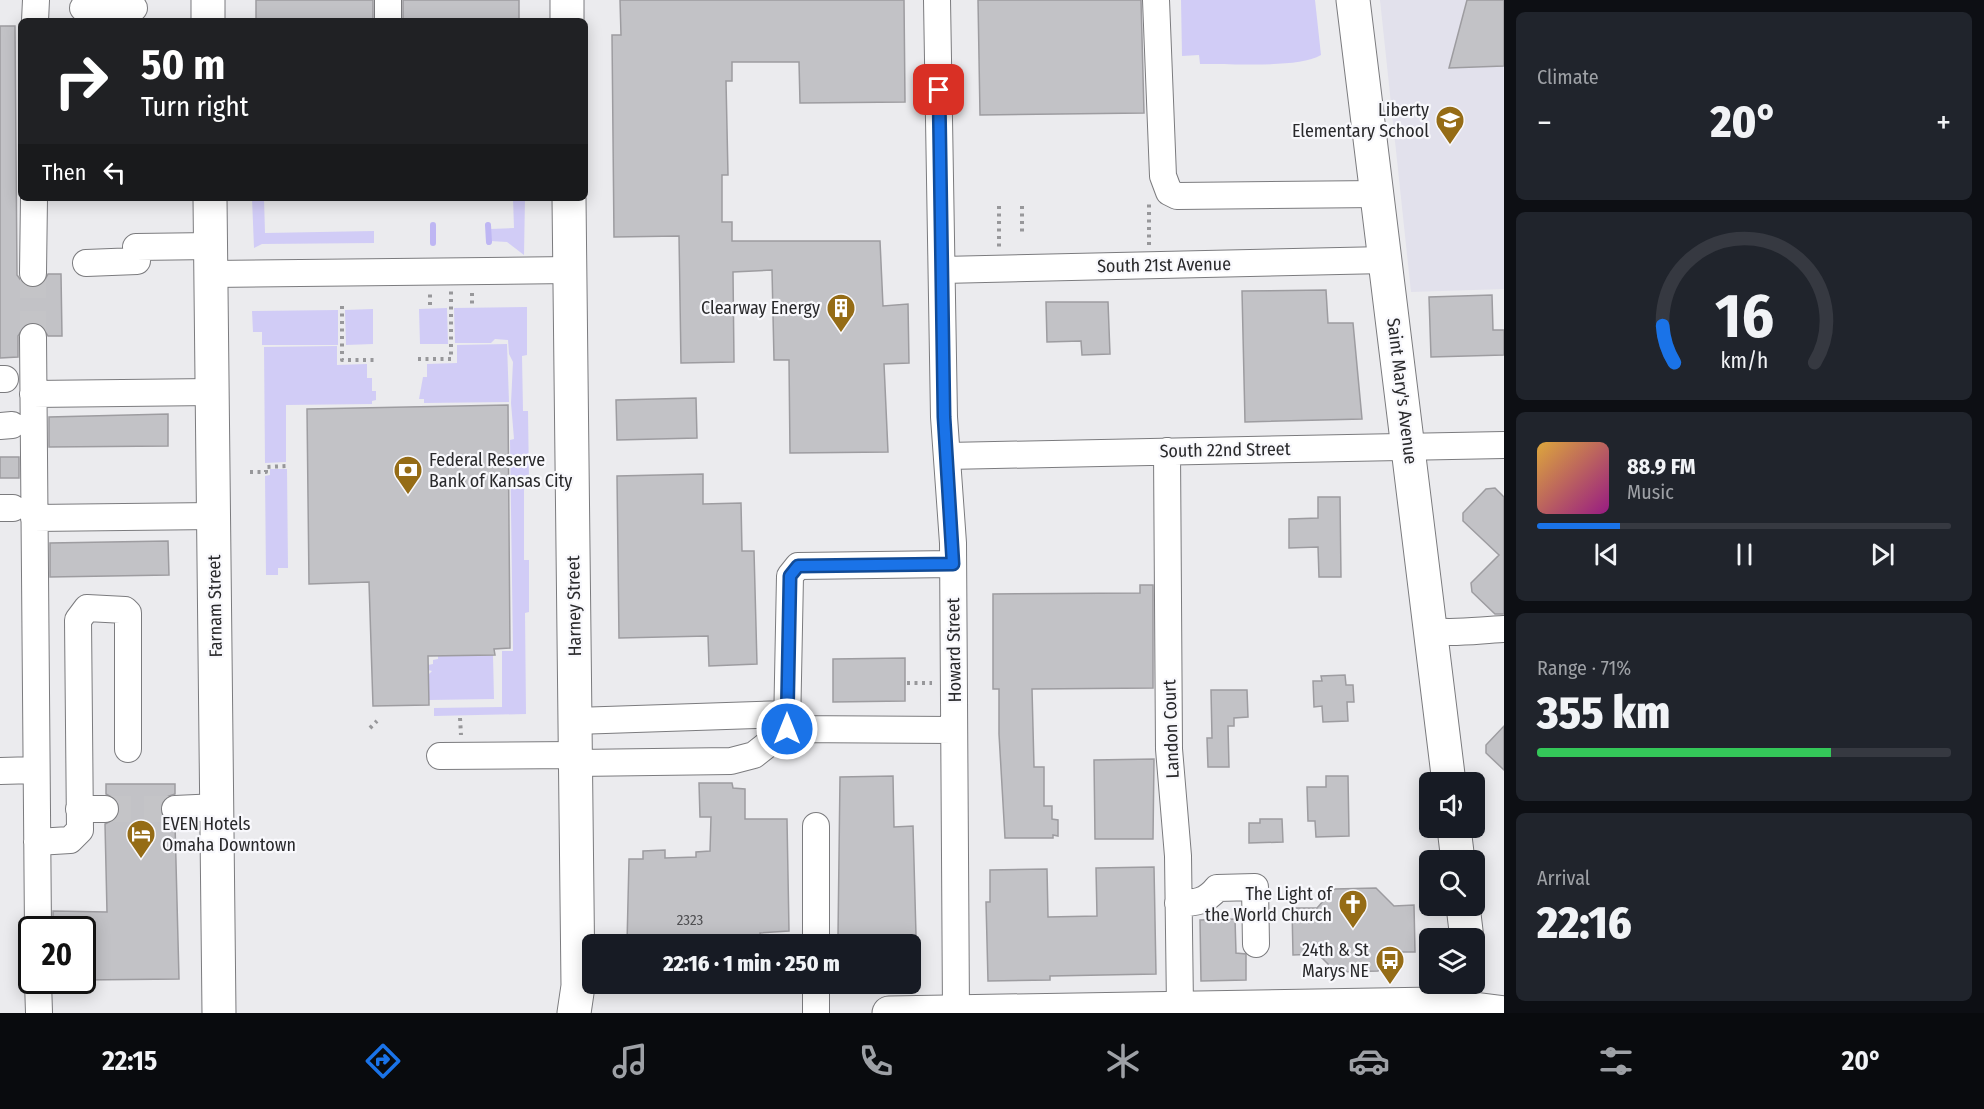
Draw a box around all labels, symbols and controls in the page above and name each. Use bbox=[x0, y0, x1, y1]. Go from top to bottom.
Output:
text: 50 m bbox=[141, 40, 225, 90]
icon: right bbox=[42, 42, 120, 120]
pin bbox=[913, 64, 964, 115]
text: Climate bbox=[1537, 65, 1599, 89]
icon: arrive bbox=[922, 73, 955, 106]
text: Turn right bbox=[141, 91, 249, 123]
text: 20° bbox=[1710, 95, 1777, 149]
place label: Liberty Elementary School bbox=[1292, 99, 1429, 142]
text: − bbox=[1537, 103, 1552, 143]
text: + bbox=[1936, 103, 1951, 143]
school or university icon: Liberty Elementary School bbox=[1434, 104, 1466, 146]
icon: left bbox=[98, 156, 131, 189]
text: Then bbox=[42, 159, 86, 186]
street label: South 21st Avenue bbox=[1097, 253, 1231, 277]
text: 16 bbox=[1714, 279, 1774, 354]
building icon: Clearway Energy bbox=[825, 292, 857, 334]
place label: Clearway Energy bbox=[701, 297, 820, 319]
street label: Saint Mary's Avenue bbox=[1382, 317, 1422, 466]
text: km/h bbox=[1720, 349, 1768, 375]
street label: South 22nd Street bbox=[1159, 438, 1291, 462]
place label: Federal Reserve Bank of Kansas City bbox=[429, 449, 572, 492]
text: 88.9 FM bbox=[1627, 453, 1696, 480]
bank icon: Federal Reserve Bank of Kansas City bbox=[392, 454, 424, 496]
text: Music bbox=[1627, 480, 1674, 504]
icon: previous bbox=[1590, 538, 1623, 571]
icon: pause bbox=[1728, 538, 1761, 571]
icon: next bbox=[1866, 538, 1899, 571]
street label: Farnam Street bbox=[203, 554, 227, 657]
street label: Harney Street bbox=[562, 555, 586, 657]
street label: Howard Street bbox=[942, 597, 966, 703]
text: Range · 71% bbox=[1537, 656, 1631, 680]
street label: Landon Court bbox=[1158, 679, 1184, 779]
text: 355 km bbox=[1537, 686, 1670, 740]
position arrow bbox=[755, 697, 819, 761]
map controls bbox=[1419, 772, 1485, 994]
button: sound bbox=[1419, 772, 1485, 838]
place label: EVEN Hotels Omaha Downtown bbox=[162, 813, 296, 856]
hotel icon: EVEN Hotels Omaha Downtown bbox=[125, 818, 157, 860]
button: search bbox=[1419, 850, 1485, 916]
text: Arrival bbox=[1537, 866, 1590, 890]
place label: The Light of the World Church bbox=[1205, 883, 1333, 926]
church icon: The Light of the World Church bbox=[1337, 888, 1369, 930]
text: 22:16 bbox=[1537, 896, 1632, 950]
house number: 2323 bbox=[677, 911, 704, 929]
speed limit sign: 20 bbox=[18, 916, 96, 994]
button: layers bbox=[1419, 928, 1485, 994]
place label: 24th & St Marys NE bbox=[1302, 939, 1369, 982]
bus stop icon: 24th & St Marys NE bbox=[1374, 944, 1406, 986]
text: 22:16 · 1 min · 250 m bbox=[663, 950, 840, 977]
icon: directions bbox=[362, 1040, 404, 1082]
icon: music bbox=[609, 1040, 651, 1082]
icon: phone bbox=[855, 1040, 897, 1082]
icon: climate bbox=[1102, 1040, 1144, 1082]
icon: car bbox=[1348, 1040, 1390, 1082]
icon: filters bbox=[1595, 1040, 1637, 1082]
text: 22:15 bbox=[102, 1045, 157, 1077]
text: 20° bbox=[1842, 1045, 1882, 1077]

